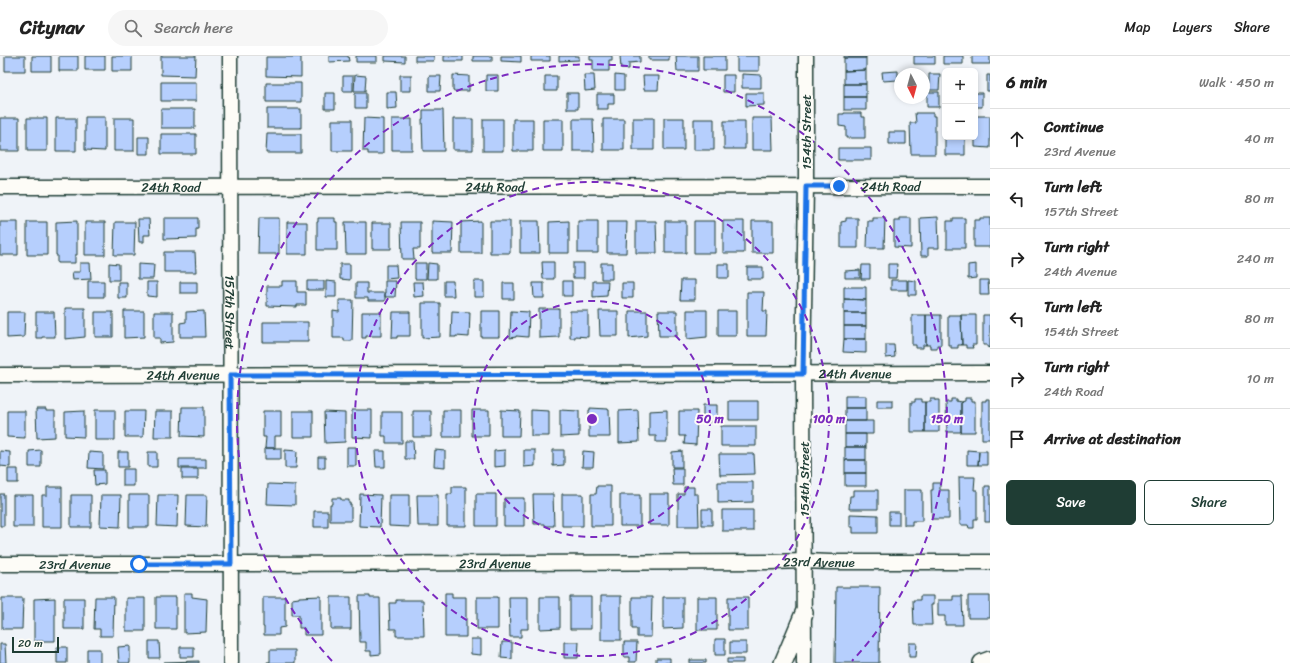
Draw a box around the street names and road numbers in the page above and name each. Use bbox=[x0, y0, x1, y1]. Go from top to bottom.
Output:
street label: 154th Street bbox=[795, 94, 818, 170]
street label: 24th Road bbox=[141, 175, 202, 198]
street label: 24th Road bbox=[465, 175, 526, 198]
street label: 24th Road bbox=[861, 175, 922, 198]
street label: 157th Street bbox=[219, 275, 242, 350]
street label: 24th Avenue bbox=[818, 362, 892, 385]
street label: 24th Avenue bbox=[146, 363, 220, 386]
street label: 154th Street bbox=[793, 441, 816, 517]
street label: 23rd Avenue bbox=[783, 549, 855, 574]
street label: 23rd Avenue bbox=[459, 551, 531, 575]
street label: 23rd Avenue bbox=[39, 553, 111, 576]

